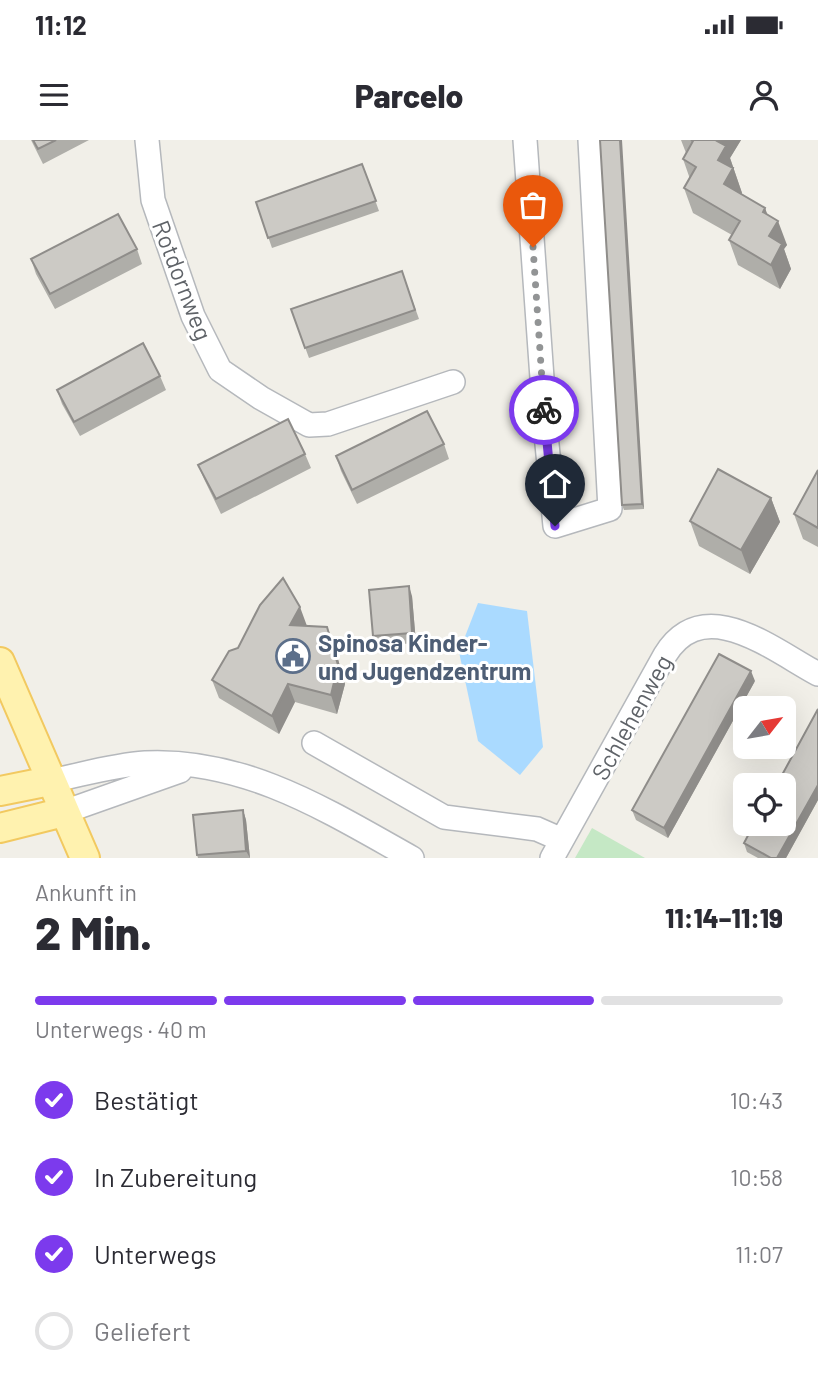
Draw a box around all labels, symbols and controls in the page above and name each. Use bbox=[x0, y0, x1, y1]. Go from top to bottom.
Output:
text: 11:12 bbox=[35, 9, 87, 40]
icon: menu bbox=[35, 76, 73, 114]
text: Parcelo bbox=[355, 76, 463, 114]
icon: person bbox=[745, 76, 783, 114]
pin bbox=[503, 175, 563, 247]
icon: bag bbox=[514, 186, 552, 224]
street label: Rotdornweg bbox=[147, 216, 219, 344]
courier bbox=[509, 375, 579, 445]
icon: bike bbox=[525, 391, 563, 429]
pin bbox=[525, 454, 585, 526]
icon: home bbox=[536, 465, 574, 503]
place label: Spinosa Kinder- und Jugendzentrum bbox=[318, 628, 531, 685]
public building icon: Spinosa Kinder- und Jugendzentrum bbox=[274, 637, 312, 675]
street label: Schlehenweg bbox=[585, 649, 677, 785]
north arrow bbox=[733, 696, 796, 760]
map controls bbox=[733, 696, 796, 836]
button: locate bbox=[733, 773, 796, 836]
text: Ankunft in bbox=[35, 878, 137, 906]
text: 11:14–11:19 bbox=[665, 902, 783, 933]
text: 2 Min. bbox=[35, 904, 152, 959]
text: Unterwegs · 40 m bbox=[35, 1015, 207, 1043]
icon: check bbox=[35, 1081, 73, 1119]
text: Bestätigt bbox=[94, 1084, 199, 1115]
text: 10:43 bbox=[730, 1086, 783, 1114]
icon: check bbox=[35, 1158, 73, 1196]
text: In Zubereitung bbox=[94, 1161, 257, 1192]
text: 10:58 bbox=[730, 1163, 783, 1191]
icon: check bbox=[35, 1235, 73, 1273]
text: Unterwegs bbox=[94, 1238, 216, 1269]
text: 11:07 bbox=[735, 1240, 783, 1268]
text: Geliefert bbox=[94, 1315, 191, 1346]

